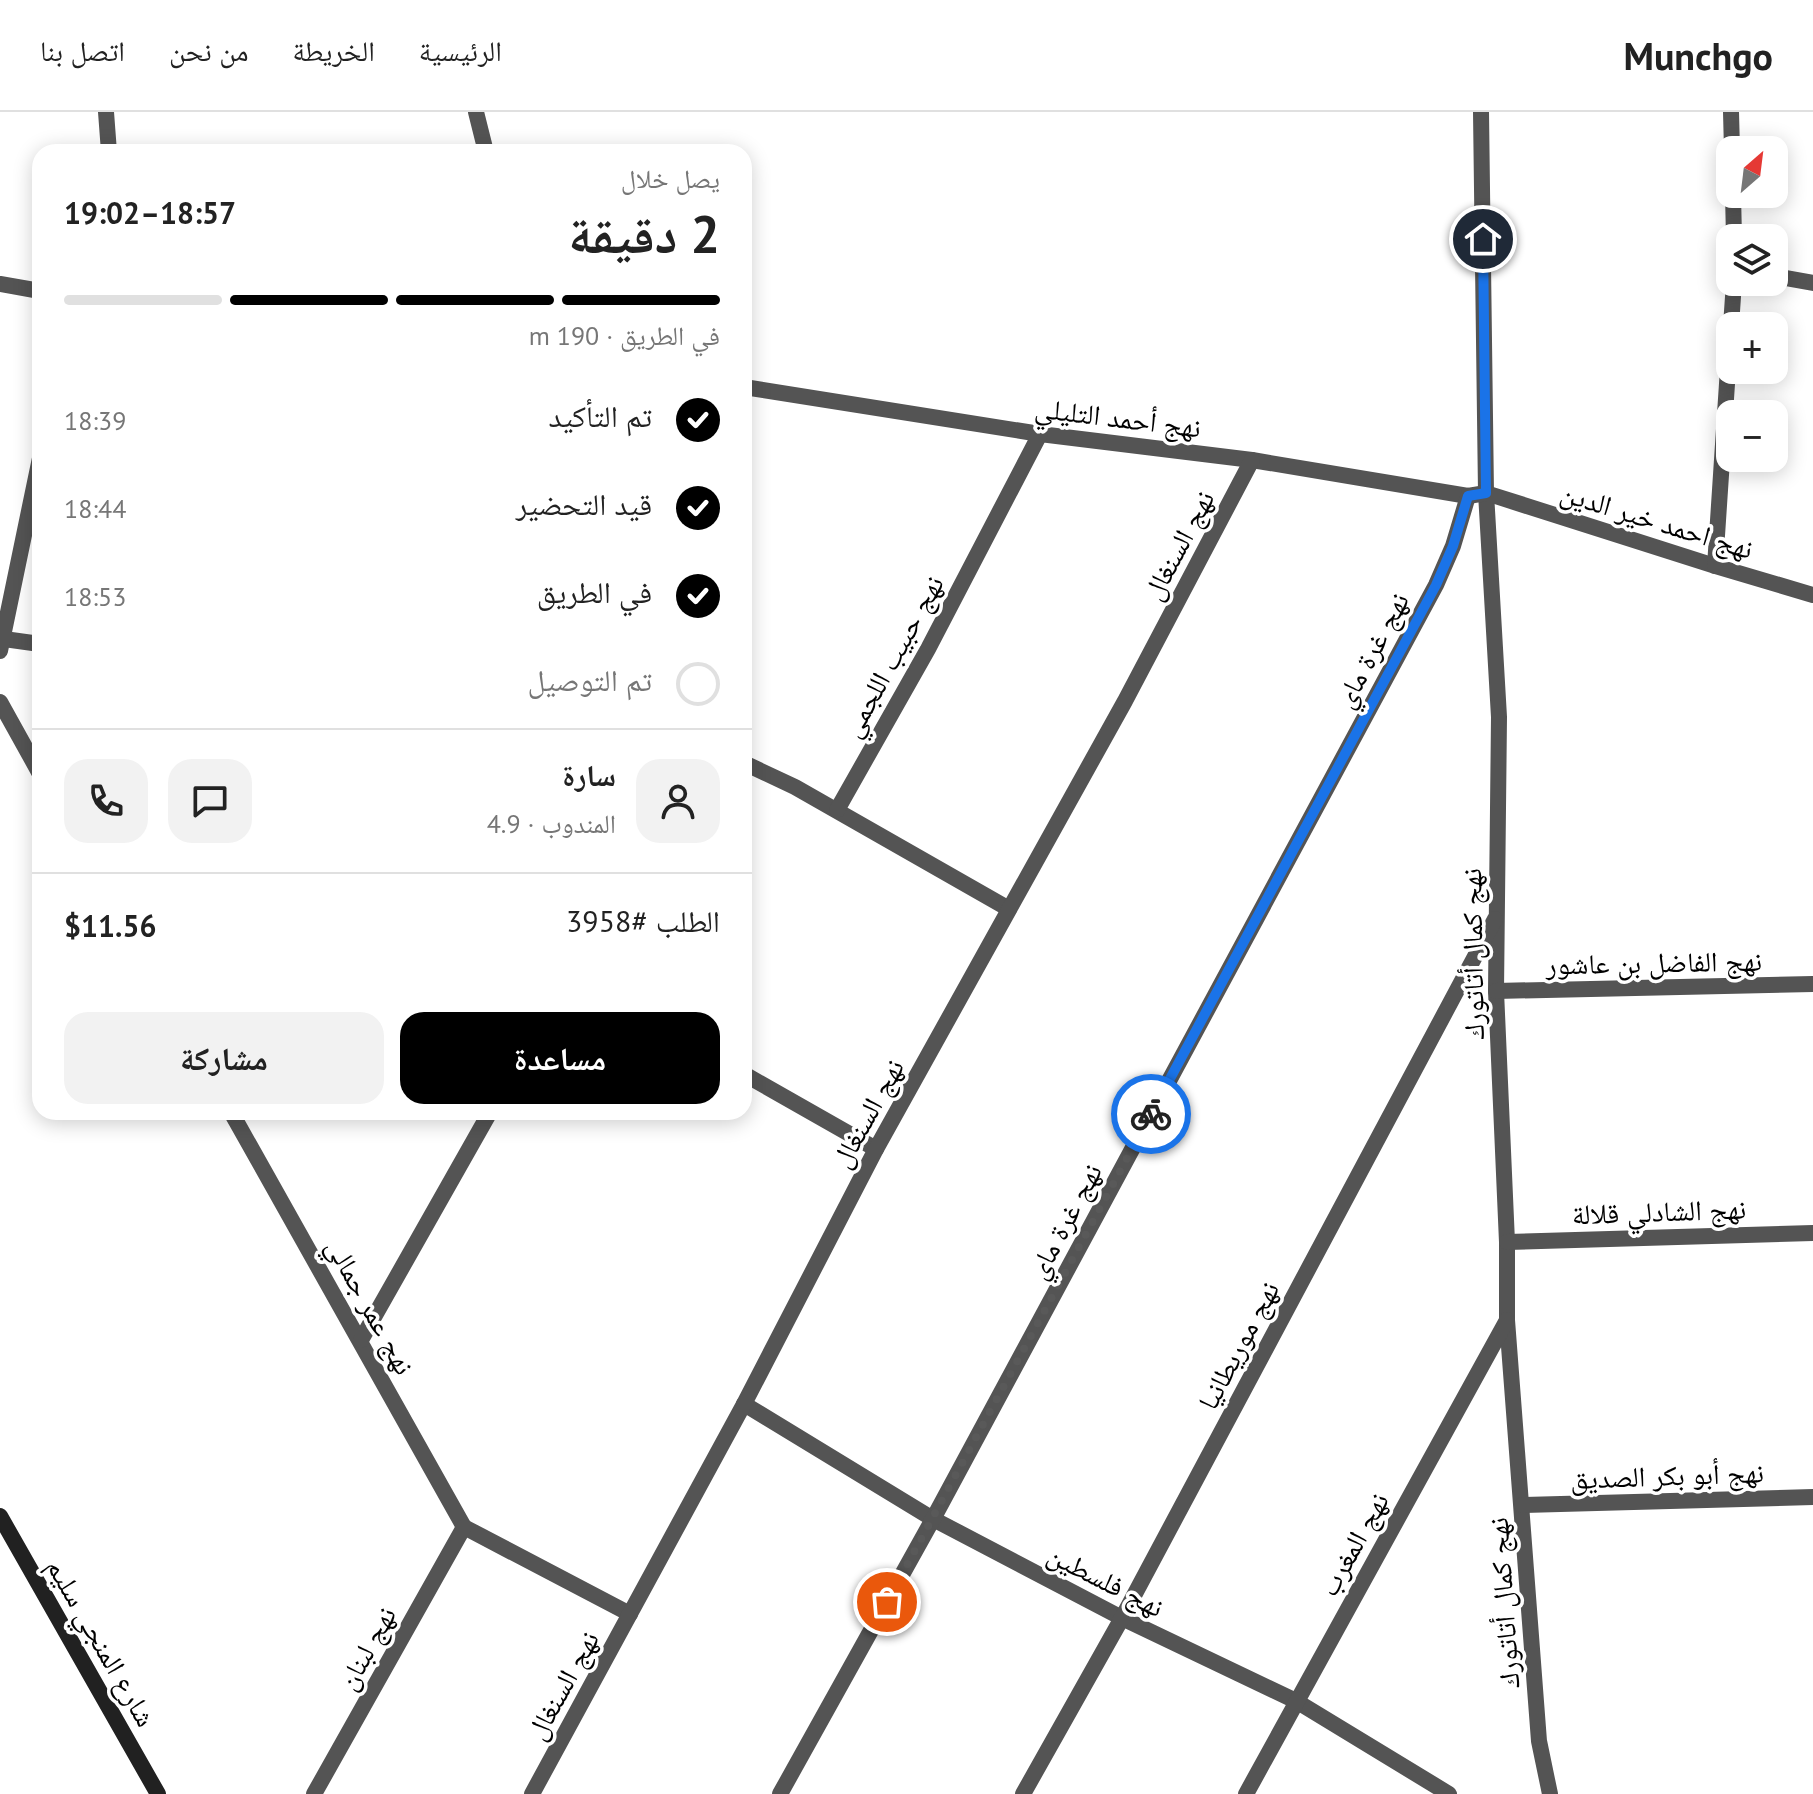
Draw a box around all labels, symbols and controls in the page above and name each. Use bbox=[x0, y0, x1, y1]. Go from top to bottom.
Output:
text: Munchgo bbox=[1624, 31, 1773, 80]
text: اتصل بنا bbox=[40, 32, 125, 69]
text: من نحن bbox=[169, 32, 248, 69]
text: الخريطة bbox=[292, 32, 375, 69]
text: الرئيسية bbox=[419, 32, 502, 69]
north arrow bbox=[1716, 136, 1788, 208]
map controls bbox=[1716, 136, 1788, 472]
text: يصل خلال bbox=[621, 162, 720, 195]
text: 18:57–19:02 bbox=[64, 193, 236, 232]
text: 2 دقيقة bbox=[568, 200, 720, 267]
pin bbox=[1449, 205, 1517, 273]
icon: home bbox=[1461, 217, 1505, 261]
button: layers bbox=[1716, 224, 1788, 296]
button: + bbox=[1716, 312, 1788, 384]
text: في الطريق · 190 m bbox=[529, 319, 720, 352]
street label: نهج أحمد التليلي bbox=[1032, 388, 1203, 451]
text: تم التأكيد bbox=[549, 396, 652, 435]
icon: check bbox=[676, 398, 720, 442]
button: − bbox=[1716, 400, 1788, 472]
text: 18:39 bbox=[64, 404, 126, 437]
street label: نهج احمد خير الدين bbox=[1556, 473, 1758, 567]
text: قيد التحضير bbox=[516, 484, 652, 523]
street label: نهج السنغال bbox=[1134, 484, 1222, 606]
icon: check bbox=[676, 486, 720, 530]
text: 18:44 bbox=[64, 492, 126, 525]
street label: نهج حبيب اللجمي bbox=[832, 568, 956, 746]
text: في الطريق bbox=[537, 572, 652, 611]
icon: check bbox=[676, 574, 720, 618]
text: 18:53 bbox=[64, 580, 126, 613]
street label: نهج غرة ماي bbox=[1325, 586, 1421, 717]
text: تم التوصيل bbox=[527, 660, 652, 699]
text: سارة bbox=[562, 755, 616, 794]
button: phone bbox=[64, 759, 148, 843]
button: chat bbox=[168, 759, 252, 843]
button: person bbox=[636, 759, 720, 843]
text: المندوب · 4.9 bbox=[487, 807, 616, 840]
street label: نهج كمال أتاتورك bbox=[1452, 868, 1492, 1040]
text: الطلب #3958 bbox=[566, 901, 720, 940]
text: $11.56 bbox=[64, 906, 156, 945]
street label: نهج الفاضل بن عاشور bbox=[1545, 942, 1762, 982]
button: مشاركة bbox=[64, 1012, 384, 1104]
button: مساعدة bbox=[400, 1012, 720, 1104]
street label: نهج السنغال bbox=[822, 1052, 912, 1174]
courier bbox=[1111, 1074, 1191, 1154]
icon: bike bbox=[1129, 1092, 1173, 1136]
street label: نهج غرة ماي bbox=[1018, 1157, 1114, 1288]
street label: نهج الشادلي قلالة bbox=[1571, 1189, 1747, 1238]
street label: نهج عمر جمالي bbox=[314, 1231, 424, 1383]
street label: نهج موريطانيا bbox=[1189, 1274, 1287, 1416]
street label: نهج أبو بكر الصديق bbox=[1569, 1453, 1765, 1497]
street label: نهج المغرب bbox=[1309, 1486, 1397, 1602]
street label: نهج كمال أتاتورك bbox=[1479, 1516, 1527, 1690]
street label: نهج فلسطين bbox=[1042, 1535, 1170, 1625]
street label: شارع المنجي سليم bbox=[34, 1551, 165, 1735]
pin bbox=[853, 1568, 921, 1636]
icon: bag bbox=[865, 1580, 909, 1624]
street label: نهج لبنان bbox=[328, 1600, 404, 1696]
street label: نهج السنغال bbox=[517, 1624, 607, 1746]

